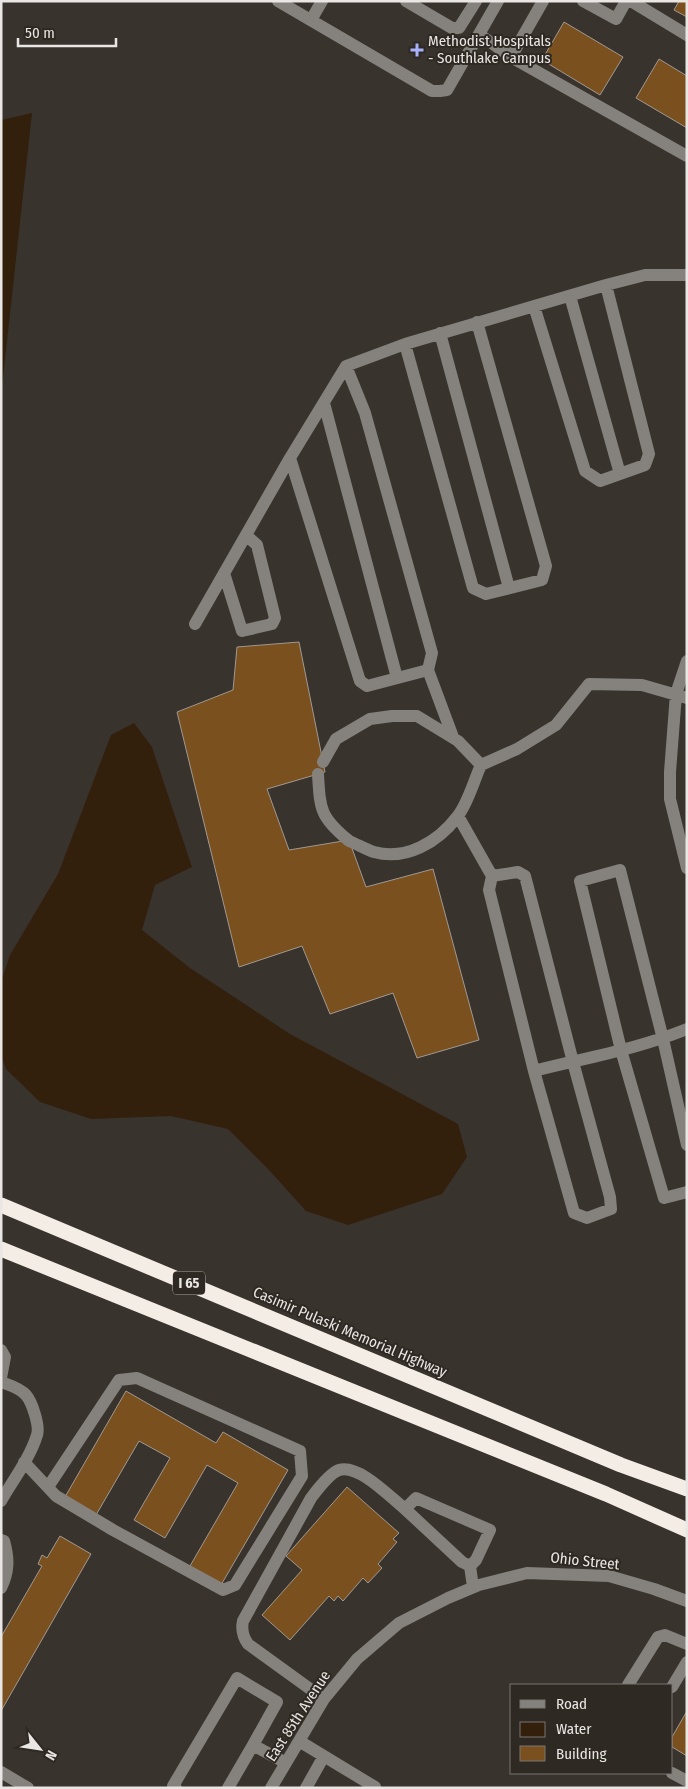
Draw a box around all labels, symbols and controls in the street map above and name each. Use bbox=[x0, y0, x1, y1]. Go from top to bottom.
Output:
scale bar bbox=[18, 15, 115, 47]
text: 50 m bbox=[25, 24, 55, 42]
place label: Methodist Hospitals - Southlake Campus bbox=[428, 32, 551, 67]
marker: Methodist Hospitals - Southlake Campus bbox=[410, 43, 424, 57]
road number: I 65 bbox=[173, 1272, 205, 1295]
street label: Casimir Pulaski Memorial Highway bbox=[250, 1283, 450, 1381]
street label: Ohio Street bbox=[550, 1548, 621, 1574]
street label: East 85th Avenue bbox=[262, 1667, 334, 1765]
legend bbox=[510, 1684, 673, 1774]
text: Road bbox=[556, 1695, 587, 1713]
text: Water bbox=[556, 1720, 592, 1738]
north arrow bbox=[15, 1724, 65, 1774]
text: Building bbox=[556, 1745, 607, 1763]
text: N bbox=[41, 1747, 60, 1763]

